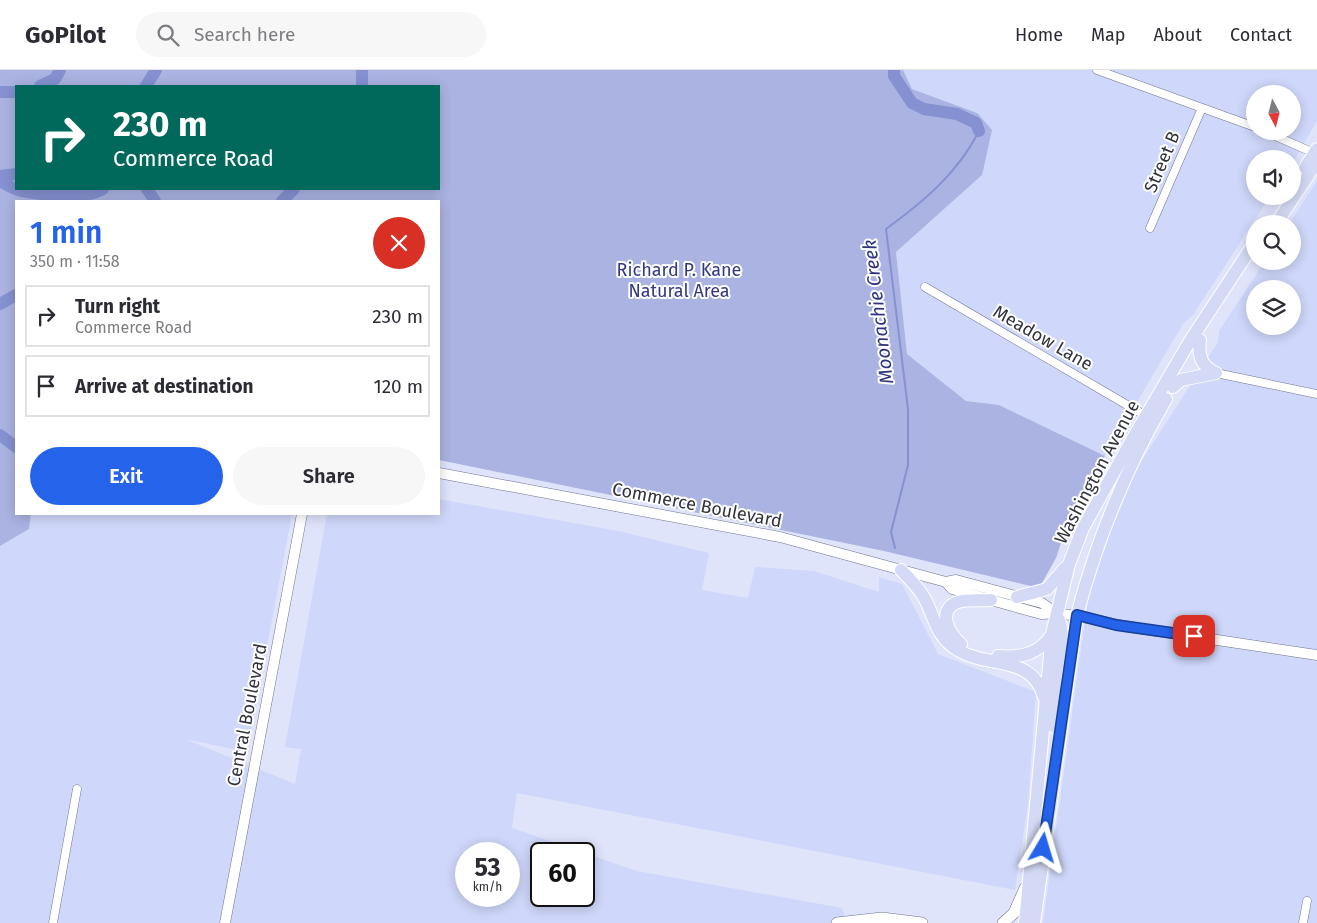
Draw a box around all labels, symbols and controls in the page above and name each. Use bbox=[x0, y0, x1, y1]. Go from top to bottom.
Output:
search box bbox=[136, 12, 486, 57]
text: GoPilot bbox=[25, 21, 106, 49]
icon: search bbox=[154, 21, 182, 49]
text: Search here bbox=[194, 23, 295, 46]
text: Home bbox=[1015, 24, 1063, 46]
text: Map bbox=[1091, 24, 1125, 46]
text: About bbox=[1153, 24, 1202, 46]
text: Contact bbox=[1230, 24, 1292, 46]
north arrow bbox=[1246, 85, 1301, 140]
map controls bbox=[1246, 85, 1301, 335]
text: 230 m bbox=[113, 103, 207, 145]
icon: right bbox=[30, 105, 95, 170]
street label: Street B bbox=[1139, 128, 1185, 196]
text: Commerce Road bbox=[113, 145, 274, 172]
button: sound bbox=[1246, 150, 1301, 205]
text: 1 min bbox=[30, 215, 102, 251]
button: search bbox=[1246, 215, 1301, 270]
button: close bbox=[373, 217, 425, 269]
water label: Moonachie Creek bbox=[858, 238, 898, 386]
text: 350 m · 11:58 bbox=[30, 252, 120, 271]
park label: Richard P. Kane Natural Area bbox=[617, 259, 741, 302]
button: layers bbox=[1246, 280, 1301, 335]
text: Turn right bbox=[75, 295, 160, 318]
street label: Meadow Lane bbox=[989, 301, 1097, 375]
icon: right bbox=[32, 302, 60, 330]
text: 230 m bbox=[372, 305, 423, 328]
text: Commerce Road bbox=[75, 318, 192, 337]
icon: arrive bbox=[32, 372, 60, 400]
text: Arrive at destination bbox=[75, 375, 254, 398]
text: 120 m bbox=[373, 375, 423, 398]
street label: Washington Avenue bbox=[1050, 396, 1144, 548]
button: Exit bbox=[30, 447, 223, 505]
button: Share bbox=[233, 447, 425, 505]
street label: Commerce Boulevard bbox=[610, 478, 784, 532]
pin bbox=[1173, 615, 1215, 657]
icon: arrive bbox=[1180, 622, 1208, 650]
street label: Central Boulevard bbox=[222, 642, 272, 788]
position arrow bbox=[1016, 821, 1068, 873]
speed limit sign: 60 bbox=[530, 842, 595, 907]
text: 53 bbox=[474, 853, 501, 883]
text: km/h bbox=[473, 880, 502, 894]

